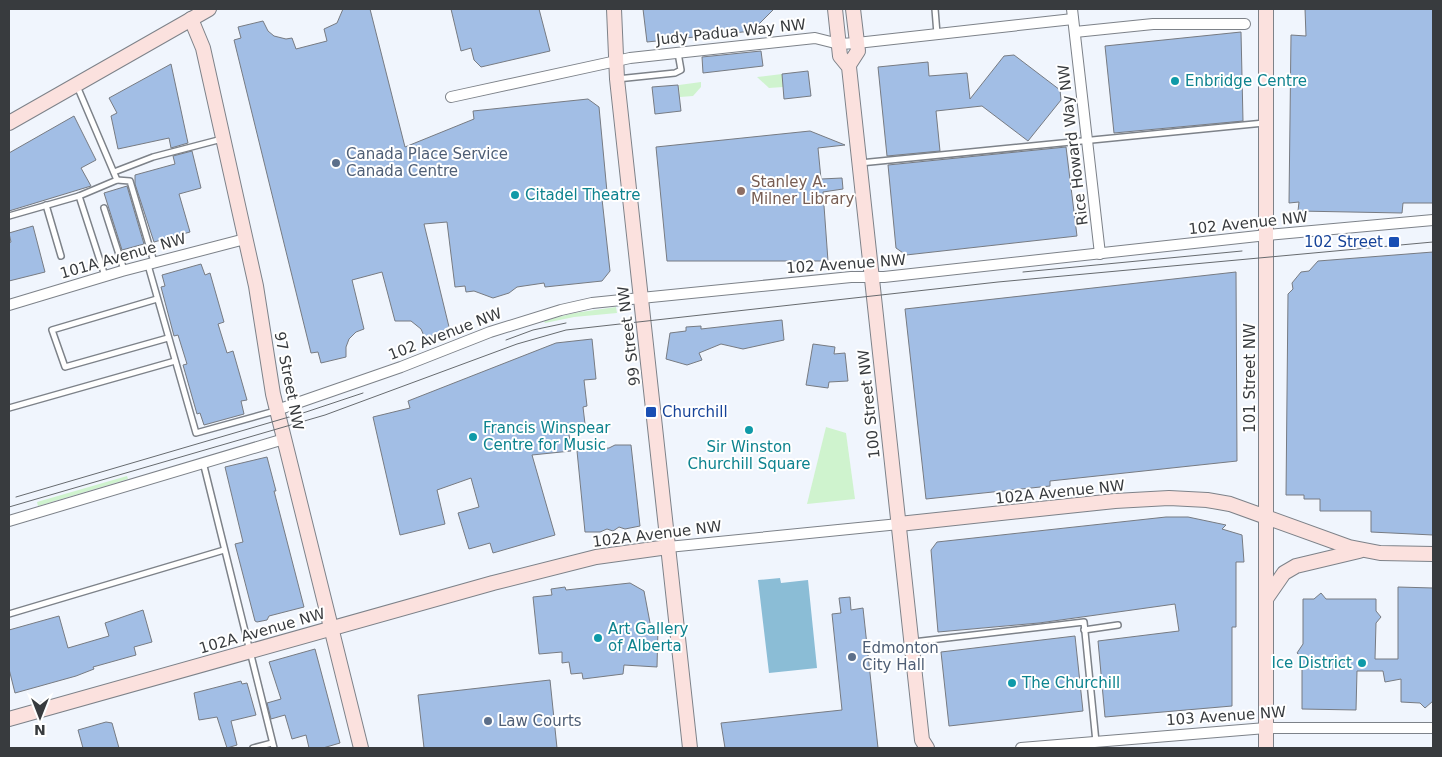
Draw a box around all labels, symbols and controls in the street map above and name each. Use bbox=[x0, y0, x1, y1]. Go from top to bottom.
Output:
street label: Judy Padua Way NW bbox=[654, 15, 807, 49]
street label: Rice Howard Way NW bbox=[1054, 63, 1092, 226]
place label: Enbridge Centre bbox=[1185, 72, 1307, 90]
marker: Enbridge Centre bbox=[1169, 75, 1181, 87]
place label: Canada Place Service Canada Centre bbox=[346, 145, 508, 180]
marker: Canada Place Service Canada Centre bbox=[330, 157, 342, 169]
place label: Stanley A. Milner Library bbox=[751, 173, 855, 208]
marker: Stanley A. Milner Library bbox=[735, 185, 747, 197]
place label: Citadel Theatre bbox=[525, 186, 640, 204]
marker: Citadel Theatre bbox=[509, 189, 521, 201]
street label: 102 Avenue NW bbox=[1187, 208, 1309, 238]
street label: 101A Avenue NW bbox=[58, 229, 188, 283]
place label: 102 Street bbox=[1304, 233, 1383, 251]
marker: 102 Street bbox=[1387, 235, 1401, 249]
street label: 102 Avenue NW bbox=[786, 251, 907, 277]
street label: 99 Street NW bbox=[614, 285, 644, 387]
street label: 102 Avenue NW bbox=[386, 304, 504, 364]
street label: 101 Street NW bbox=[1241, 323, 1259, 433]
street label: 97 Street NW bbox=[271, 330, 307, 432]
street label: 100 Street NW bbox=[854, 348, 884, 460]
place label: Churchill bbox=[662, 403, 728, 421]
marker: Churchill bbox=[644, 405, 658, 419]
place label: Francis Winspear Centre for Music bbox=[483, 419, 611, 454]
marker: Sir Winston Churchill Square bbox=[743, 424, 755, 436]
marker: Francis Winspear Centre for Music bbox=[467, 431, 479, 443]
place label: Sir Winston Churchill Square bbox=[687, 438, 811, 473]
street label: 102A Avenue NW bbox=[994, 476, 1126, 508]
street label: 102A Avenue NW bbox=[591, 517, 723, 551]
street label: 102A Avenue NW bbox=[197, 604, 327, 658]
place label: Art Gallery of Alberta bbox=[608, 620, 689, 655]
marker: Art Gallery of Alberta bbox=[592, 632, 604, 644]
place label: Edmonton City Hall bbox=[862, 639, 939, 674]
marker: Edmonton City Hall bbox=[846, 651, 858, 663]
place label: Ice District bbox=[1271, 654, 1352, 672]
marker: Ice District bbox=[1356, 657, 1368, 669]
place label: The Churchill bbox=[1021, 674, 1120, 692]
marker: The Churchill bbox=[1006, 677, 1018, 689]
north arrow bbox=[15, 692, 65, 742]
street label: 103 Avenue NW bbox=[1166, 703, 1287, 729]
place label: Law Courts bbox=[498, 712, 582, 730]
marker: Law Courts bbox=[482, 715, 494, 727]
text: N bbox=[34, 722, 46, 738]

